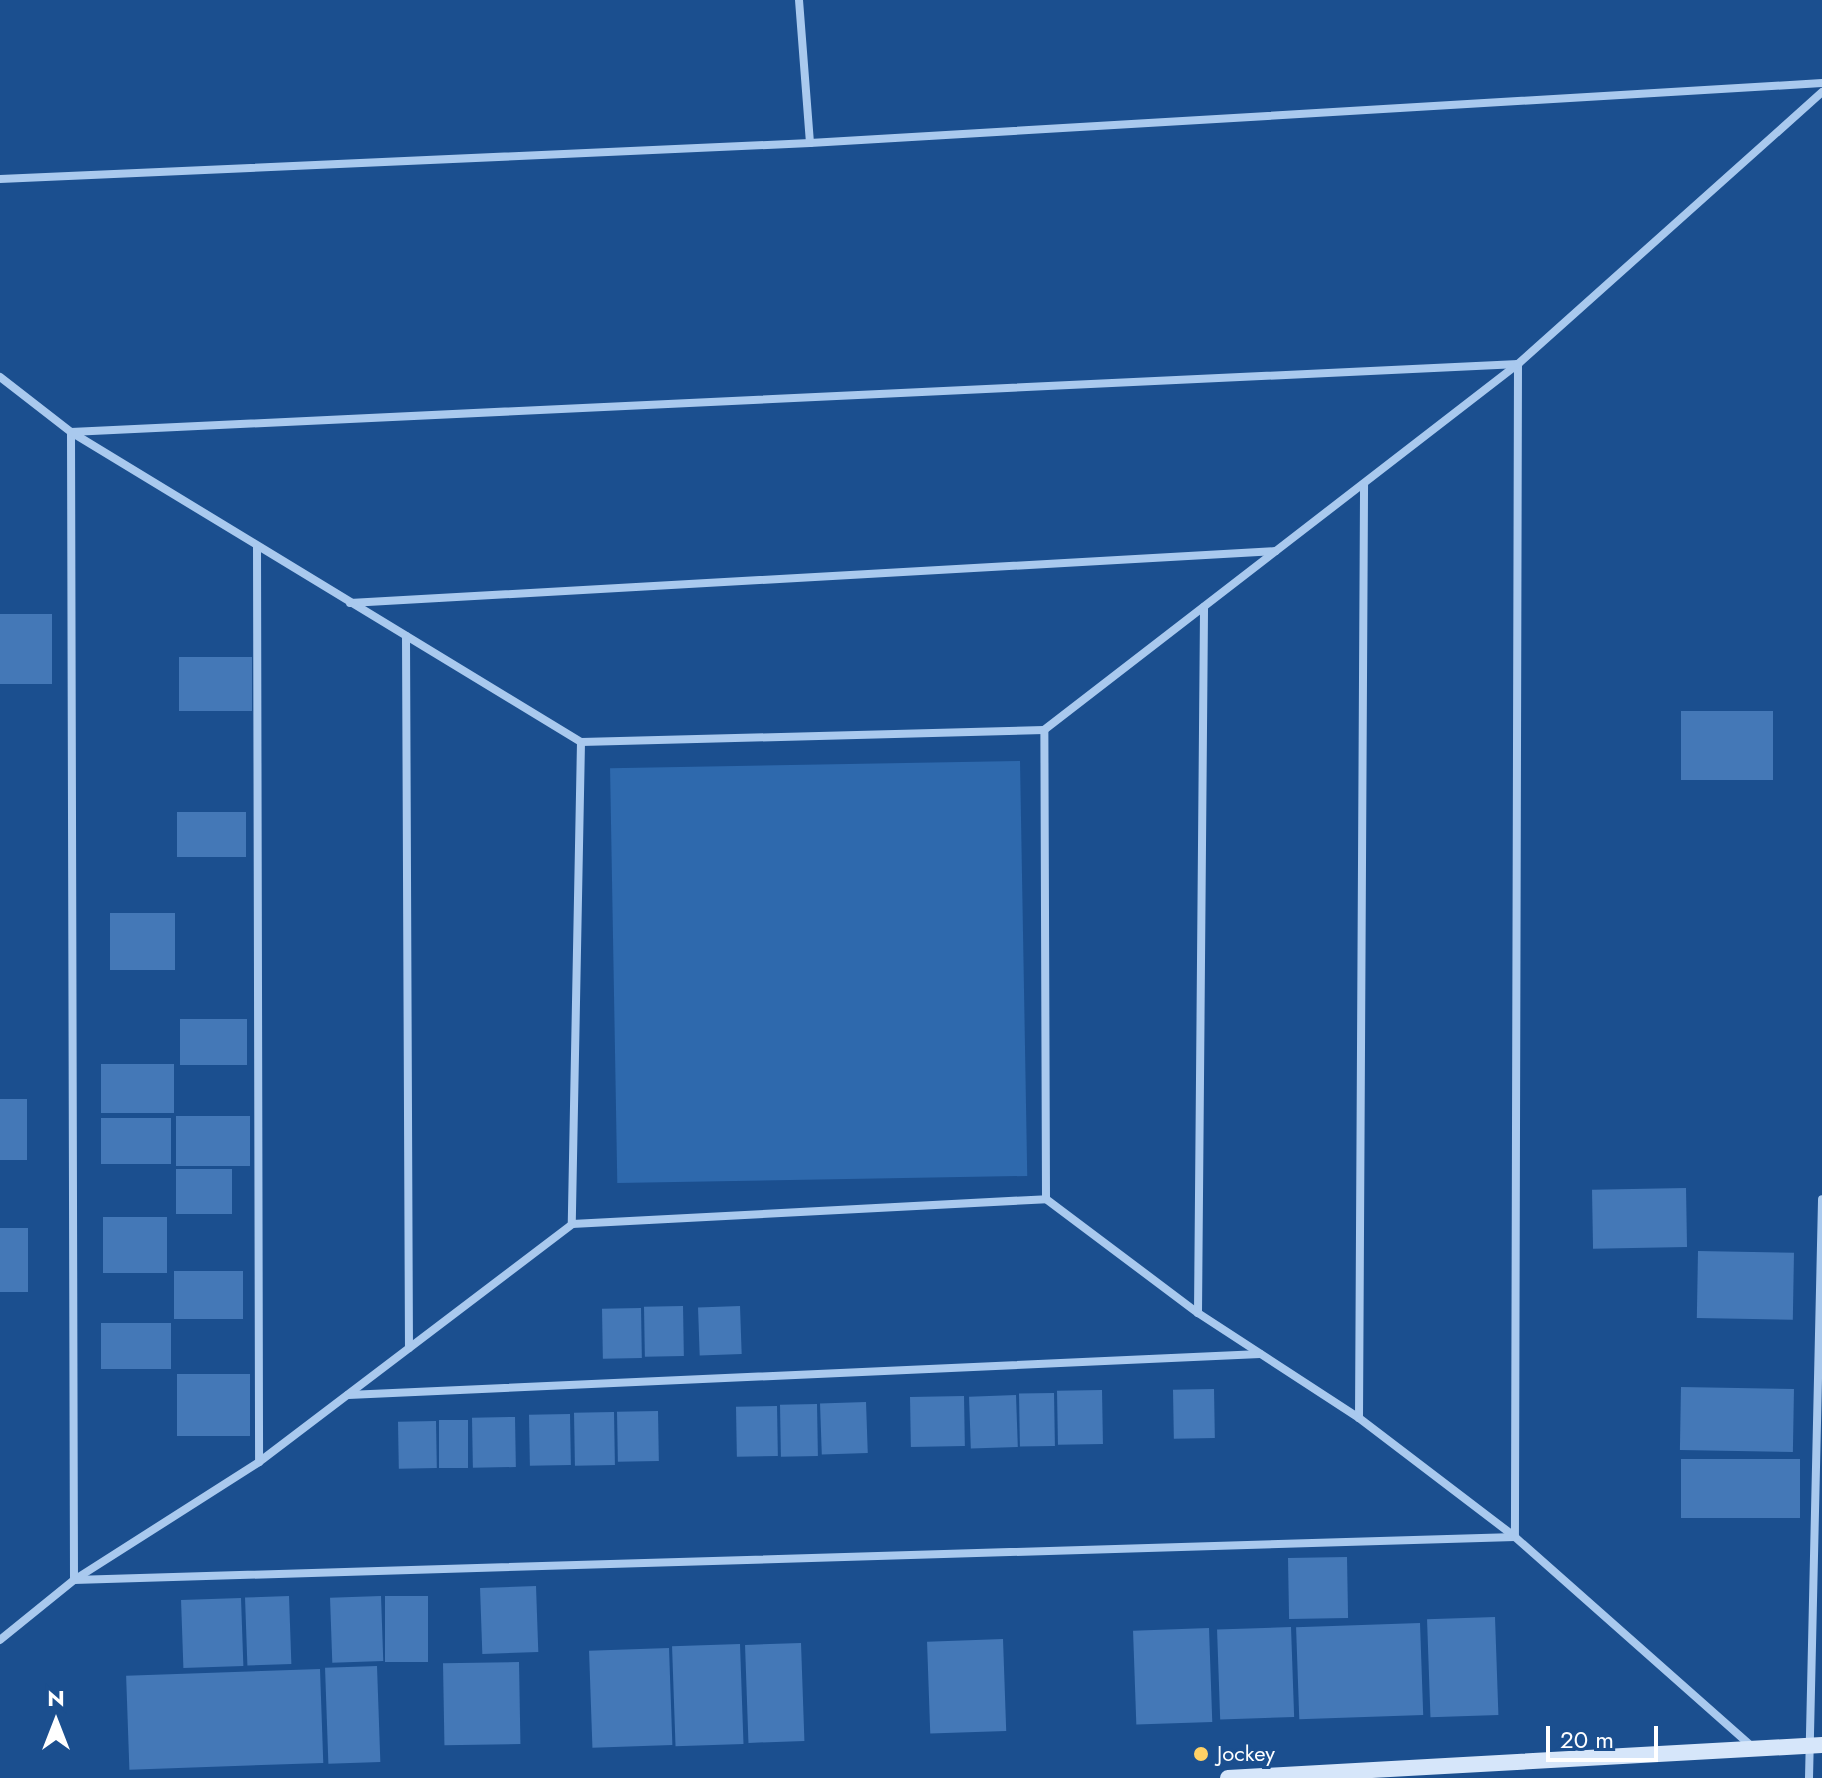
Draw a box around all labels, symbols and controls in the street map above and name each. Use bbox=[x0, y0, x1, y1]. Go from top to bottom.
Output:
north arrow bbox=[16, 1682, 96, 1762]
text: N bbox=[47, 1682, 65, 1714]
scale bar bbox=[1550, 1710, 1662, 1760]
text: 20 m bbox=[1560, 1722, 1614, 1757]
place label: Jockey bbox=[1217, 1741, 1275, 1767]
marker: Jockey bbox=[1192, 1745, 1210, 1763]

